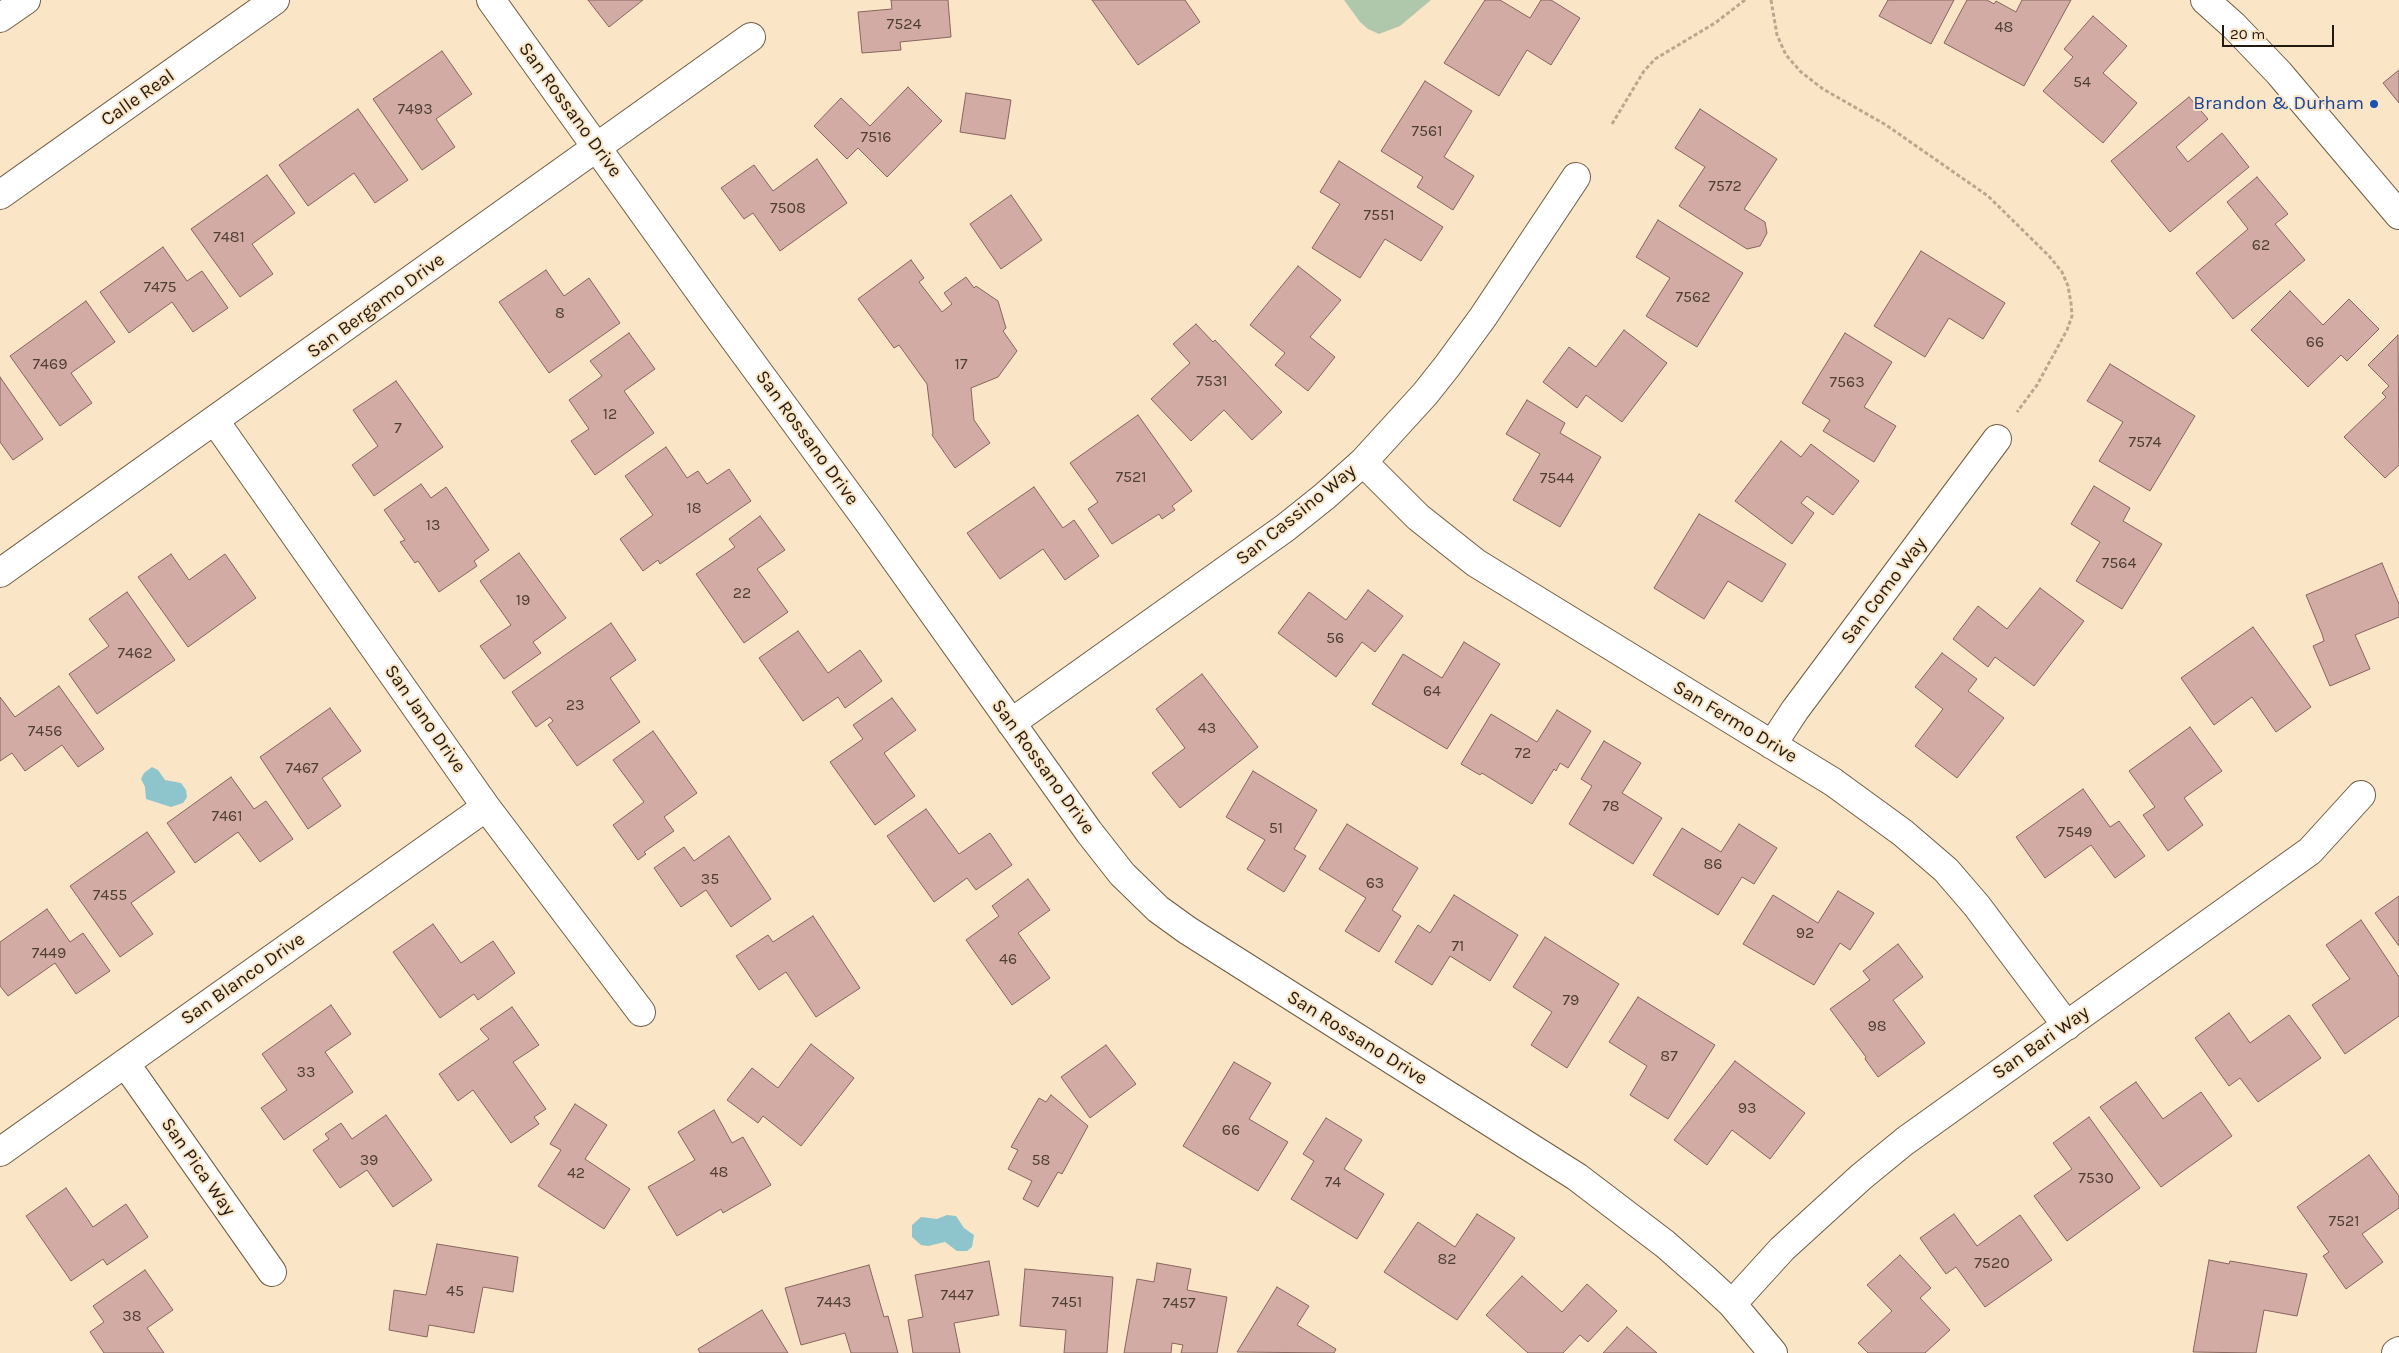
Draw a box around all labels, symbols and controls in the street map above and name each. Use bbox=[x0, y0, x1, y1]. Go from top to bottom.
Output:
house number: 7524 bbox=[887, 14, 921, 34]
scale bar bbox=[2224, 15, 2336, 47]
house number: 48 bbox=[1995, 17, 2013, 37]
text: 20 m bbox=[2230, 25, 2265, 43]
street label: San Rossano Drive bbox=[513, 38, 627, 182]
street label: Calle Real bbox=[97, 65, 179, 131]
house number: 54 bbox=[2073, 72, 2091, 92]
place label: Brandon & Durham bbox=[2193, 93, 2364, 115]
marker: Brandon & Durham bbox=[2368, 98, 2380, 110]
house number: 7493 bbox=[397, 99, 433, 119]
house number: 7561 bbox=[1412, 121, 1442, 141]
house number: 7516 bbox=[861, 127, 891, 147]
house number: 7572 bbox=[1708, 176, 1742, 196]
house number: 7508 bbox=[770, 198, 806, 218]
house number: 7551 bbox=[1364, 205, 1394, 225]
house number: 7481 bbox=[213, 227, 245, 247]
house number: 62 bbox=[2252, 235, 2270, 255]
street label: San Bergamo Drive bbox=[303, 248, 449, 364]
house number: 7475 bbox=[144, 277, 176, 297]
house number: 7562 bbox=[1676, 287, 1710, 307]
house number: 8 bbox=[555, 303, 565, 323]
house number: 66 bbox=[2306, 332, 2324, 352]
house number: 7469 bbox=[33, 354, 67, 374]
house number: 17 bbox=[955, 354, 967, 374]
street label: San Rossano Drive bbox=[750, 366, 864, 510]
house number: 7531 bbox=[1196, 371, 1228, 391]
house number: 7563 bbox=[1829, 372, 1865, 392]
house number: 12 bbox=[603, 404, 617, 424]
house number: 7 bbox=[394, 418, 402, 438]
house number: 7574 bbox=[2129, 432, 2161, 452]
street label: San Cassino Way bbox=[1231, 460, 1361, 570]
house number: 7521 bbox=[1115, 467, 1147, 487]
house number: 7544 bbox=[1540, 468, 1574, 488]
house number: 18 bbox=[686, 498, 702, 518]
house number: 13 bbox=[426, 515, 440, 535]
street label: San Como Way bbox=[1836, 533, 1932, 649]
house number: 7564 bbox=[2102, 553, 2136, 573]
house number: 22 bbox=[733, 583, 751, 603]
house number: 19 bbox=[516, 590, 530, 610]
house number: 56 bbox=[1326, 628, 1344, 648]
house number: 7462 bbox=[118, 643, 152, 663]
street label: San Jano Drive bbox=[379, 661, 471, 777]
street label: San Fermo Drive bbox=[1669, 676, 1801, 768]
house number: 64 bbox=[1423, 681, 1441, 701]
house number: 23 bbox=[566, 695, 584, 715]
street label: San Rossano Drive bbox=[986, 695, 1100, 839]
house number: 43 bbox=[1198, 718, 1216, 738]
house number: 7456 bbox=[28, 721, 62, 741]
house number: 72 bbox=[1515, 743, 1531, 763]
house number: 7467 bbox=[285, 758, 319, 778]
house number: 78 bbox=[1602, 796, 1620, 816]
house number: 7461 bbox=[212, 806, 242, 826]
house number: 51 bbox=[1269, 818, 1283, 838]
house number: 7549 bbox=[2058, 822, 2092, 842]
house number: 86 bbox=[1704, 854, 1722, 874]
house number: 35 bbox=[701, 869, 719, 889]
house number: 63 bbox=[1366, 873, 1384, 893]
house number: 7455 bbox=[93, 885, 127, 905]
house number: 92 bbox=[1796, 923, 1814, 943]
street label: San Blanco Drive bbox=[177, 928, 309, 1030]
house number: 71 bbox=[1452, 936, 1464, 956]
house number: 7449 bbox=[32, 943, 66, 963]
house number: 46 bbox=[999, 949, 1017, 969]
street label: San Rossano Drive bbox=[1283, 986, 1431, 1090]
house number: 79 bbox=[1563, 990, 1579, 1010]
street label: San Bari Way bbox=[1988, 1001, 2094, 1085]
house number: 98 bbox=[1867, 1016, 1887, 1036]
house number: 87 bbox=[1660, 1046, 1678, 1066]
house number: 33 bbox=[297, 1062, 315, 1082]
house number: 93 bbox=[1738, 1098, 1756, 1118]
street label: San Pica Way bbox=[156, 1114, 240, 1220]
house number: 66 bbox=[1222, 1120, 1240, 1140]
house number: 39 bbox=[360, 1150, 378, 1170]
house number: 58 bbox=[1032, 1150, 1050, 1170]
house number: 48 bbox=[710, 1162, 728, 1182]
house number: 42 bbox=[567, 1163, 585, 1183]
house number: 7530 bbox=[2078, 1168, 2114, 1188]
house number: 74 bbox=[1325, 1172, 1341, 1192]
house number: 7521 bbox=[2328, 1211, 2360, 1231]
house number: 82 bbox=[1437, 1249, 1457, 1269]
house number: 7520 bbox=[1974, 1253, 2010, 1273]
house number: 45 bbox=[446, 1281, 464, 1301]
house number: 7447 bbox=[941, 1285, 973, 1305]
house number: 7443 bbox=[817, 1292, 851, 1312]
house number: 7451 bbox=[1052, 1292, 1082, 1312]
house number: 7457 bbox=[1163, 1293, 1195, 1313]
house number: 38 bbox=[122, 1306, 142, 1326]

